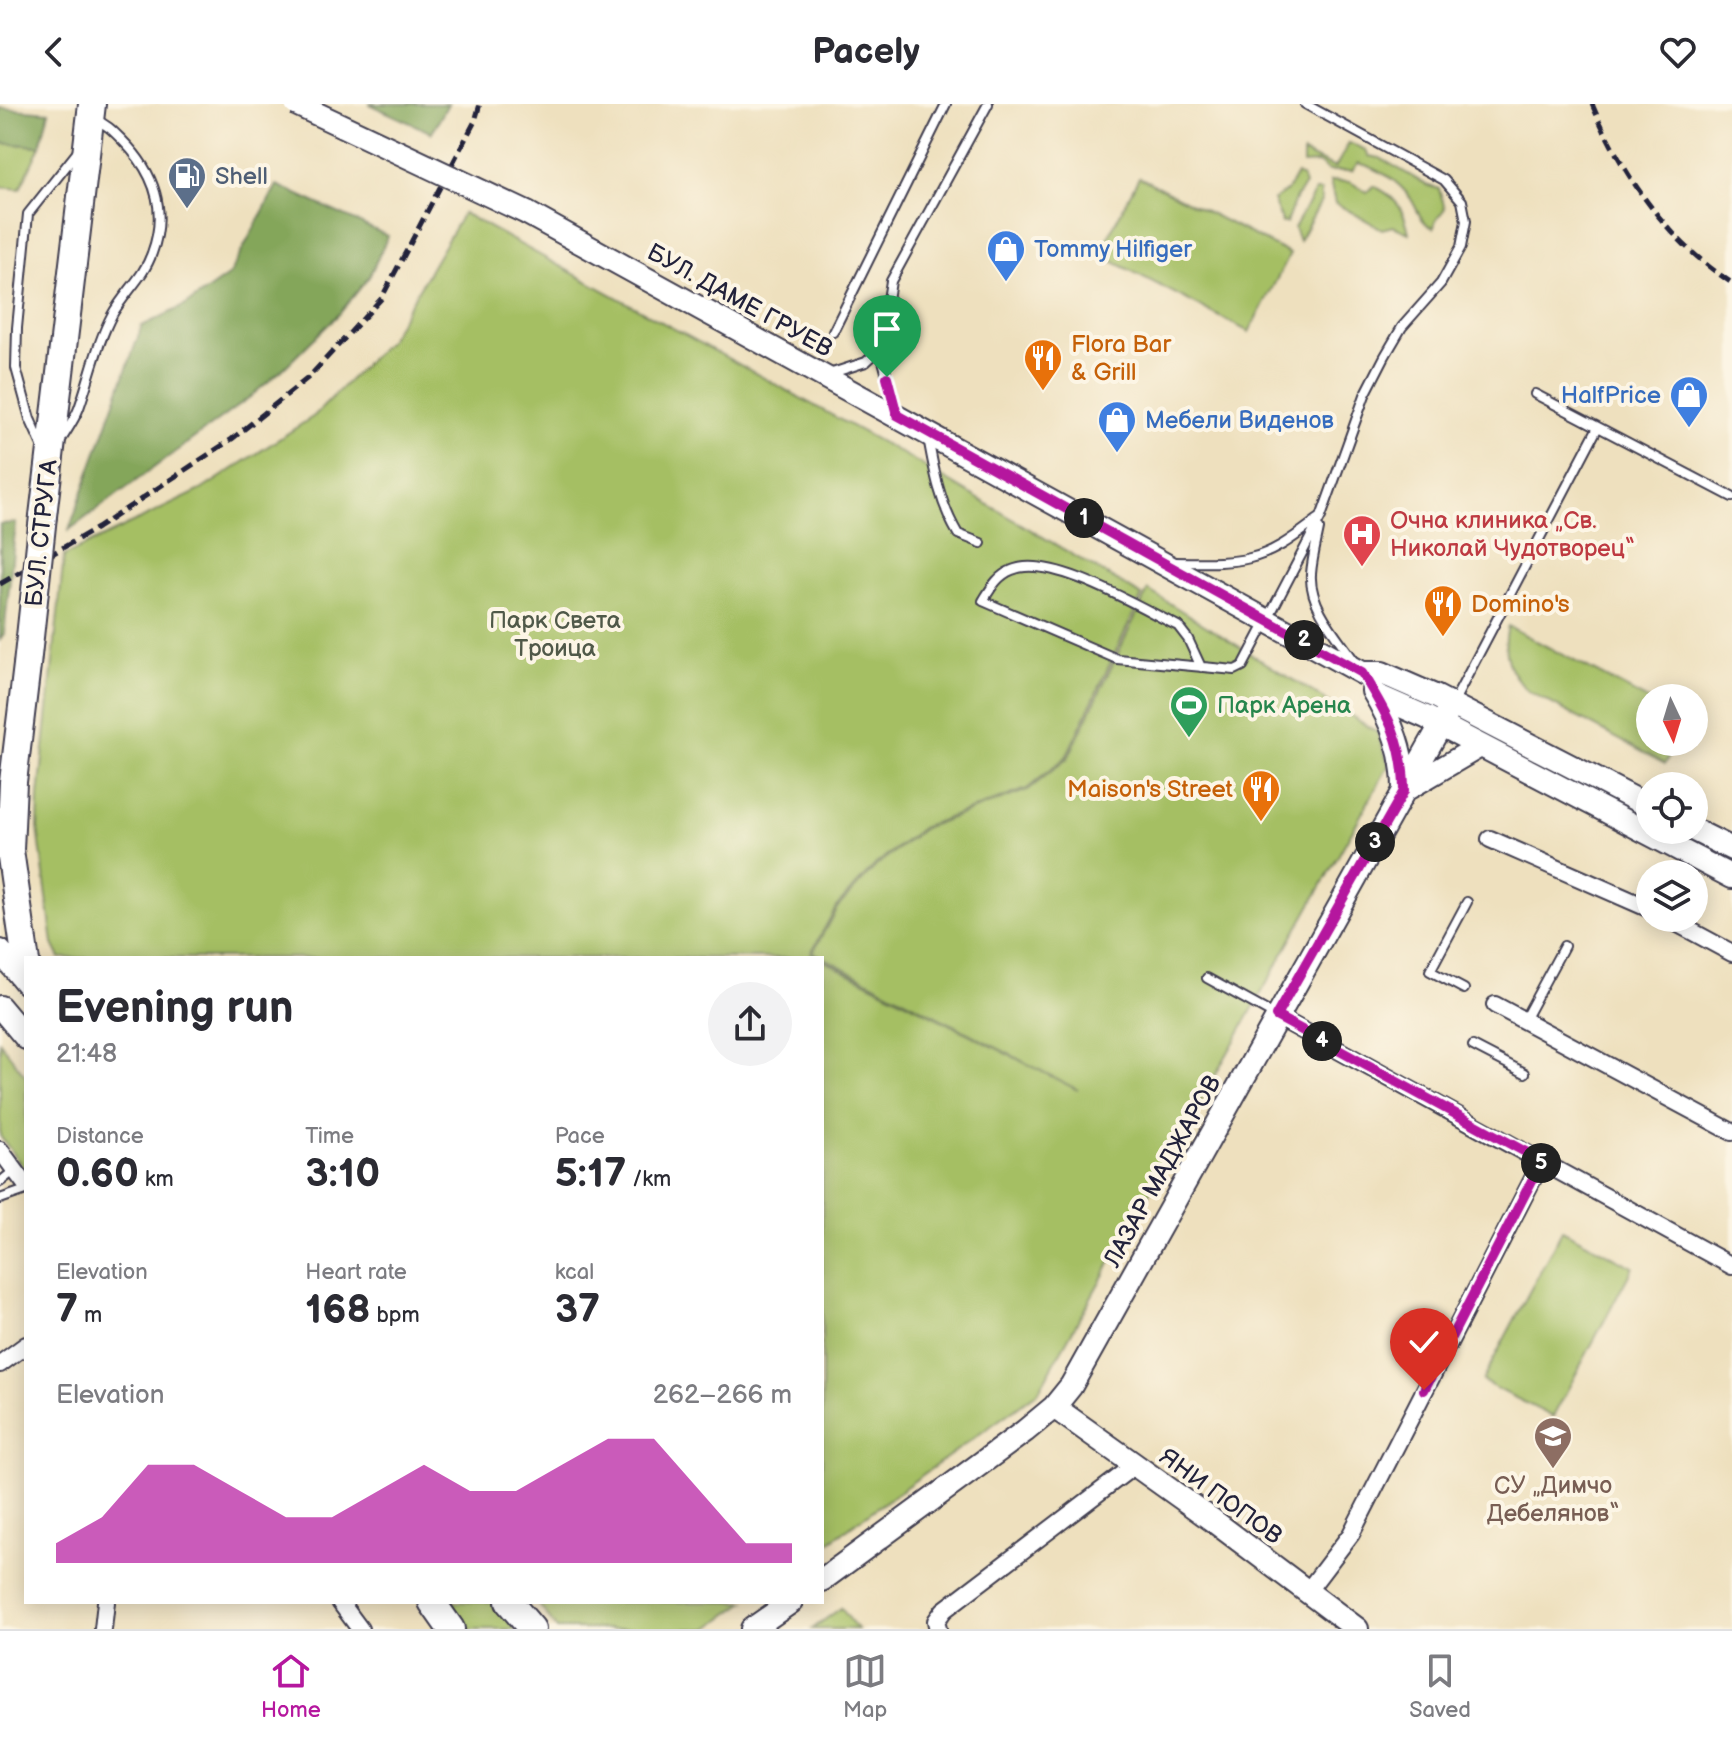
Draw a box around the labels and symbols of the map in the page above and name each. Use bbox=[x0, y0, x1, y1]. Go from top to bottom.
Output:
fuel station icon: Shell bbox=[166, 155, 208, 210]
place label: Shell bbox=[215, 162, 268, 191]
shop icon: Tommy Hilfiger bbox=[985, 228, 1027, 283]
place label: Tommy Hilfiger bbox=[1034, 235, 1192, 264]
street label: БУЛ. ДАМЕ ГРУЕВ bbox=[642, 237, 837, 363]
pin bbox=[853, 295, 921, 377]
place label: Flora Bar & Grill bbox=[1071, 330, 1171, 387]
restaurant icon: Flora Bar & Grill bbox=[1022, 337, 1064, 392]
shop icon: HalfPrice bbox=[1668, 374, 1710, 429]
place label: HalfPrice bbox=[1561, 381, 1661, 410]
shop icon: Мебели Виденов bbox=[1096, 399, 1138, 454]
place label: Мебели Виденов bbox=[1145, 406, 1334, 435]
street label: БУЛ. СТРУГА bbox=[19, 458, 64, 608]
pin: 1 bbox=[1064, 498, 1104, 538]
place label: Oчна клиника „Св. Николай Чудотворец“ bbox=[1390, 506, 1635, 563]
hospital icon: Oчна клиника „Св. Николай Чудотворец“ bbox=[1341, 513, 1383, 568]
restaurant icon: Domino's bbox=[1422, 583, 1464, 638]
place label: Domino's bbox=[1471, 590, 1570, 619]
park label: Парк Света Троица bbox=[489, 606, 621, 663]
pin: 2 bbox=[1284, 620, 1324, 660]
sports icon: Парк Арена bbox=[1168, 684, 1210, 739]
north arrow bbox=[1636, 684, 1708, 756]
place label: Парк Арена bbox=[1217, 691, 1351, 720]
restaurant icon: Maison's Street bbox=[1240, 768, 1282, 823]
place label: Maison's Street bbox=[1067, 775, 1234, 804]
pin: 3 bbox=[1355, 822, 1395, 862]
pin: 4 bbox=[1302, 1021, 1342, 1061]
street label: ЛАЗАР МАДЖАРОВ bbox=[1097, 1070, 1227, 1273]
pin: 5 bbox=[1521, 1143, 1561, 1183]
pin bbox=[1390, 1308, 1458, 1390]
school or university icon: СУ „Димчо Дебелянов“ bbox=[1532, 1415, 1574, 1470]
street label: ЯНИ ПОПОВ bbox=[1154, 1442, 1288, 1551]
place label: СУ „Димчо Дебелянов“ bbox=[1487, 1471, 1619, 1528]

